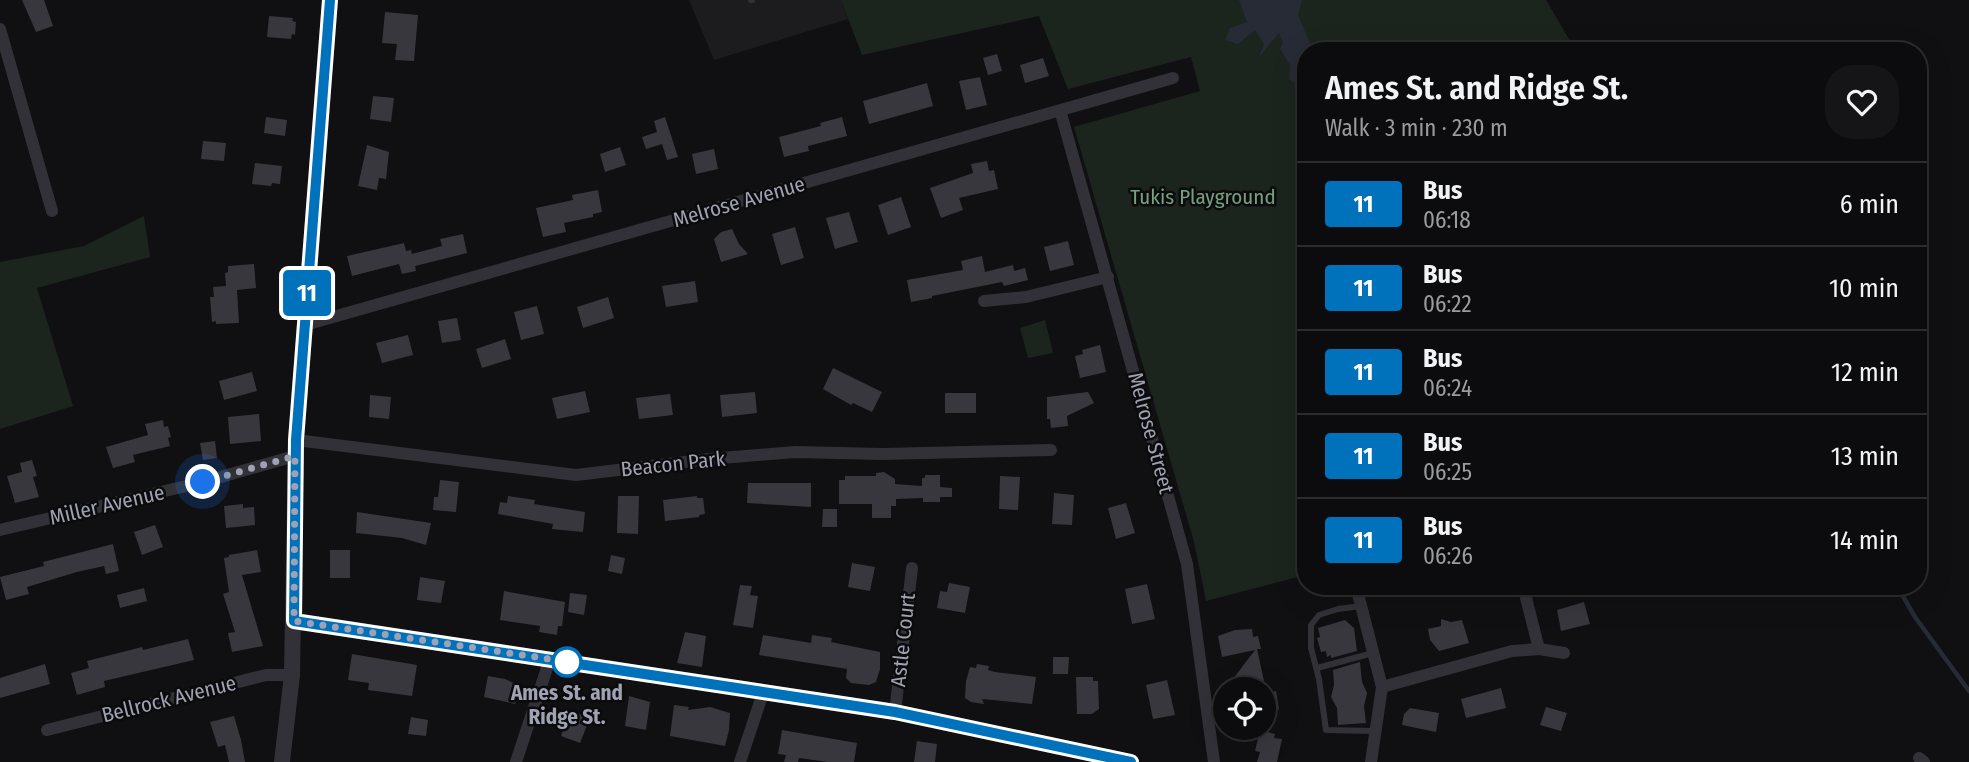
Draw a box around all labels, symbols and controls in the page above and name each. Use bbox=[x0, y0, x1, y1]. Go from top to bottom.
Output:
button: heart bbox=[1825, 65, 1899, 139]
text: Ames St. and Ridge St. bbox=[1325, 68, 1628, 108]
text: Walk · 3 min · 230 m bbox=[1325, 114, 1508, 142]
street label: Melrose Avenue bbox=[670, 171, 808, 233]
text: Bus bbox=[1423, 175, 1462, 206]
park label: Tukis Playground bbox=[1130, 184, 1276, 210]
text: 6 min bbox=[1840, 189, 1899, 220]
text: 11 bbox=[1354, 190, 1373, 218]
text: 06:18 bbox=[1423, 206, 1471, 234]
text: Bus bbox=[1423, 259, 1462, 290]
line badge: 11 bbox=[276, 270, 338, 316]
text: 10 min bbox=[1829, 273, 1899, 304]
text: 11 bbox=[1354, 274, 1373, 302]
text: 11 bbox=[297, 279, 317, 307]
text: 06:22 bbox=[1423, 290, 1472, 318]
text: Bus bbox=[1423, 343, 1462, 374]
text: 12 min bbox=[1831, 357, 1899, 388]
text: 11 bbox=[1354, 358, 1373, 386]
street label: Melrose Street bbox=[1122, 369, 1180, 497]
text: 06:24 bbox=[1423, 374, 1472, 402]
text: Bus bbox=[1423, 427, 1462, 458]
text: 13 min bbox=[1831, 441, 1899, 472]
text: 11 bbox=[1354, 442, 1373, 470]
street label: Beacon Park bbox=[619, 446, 727, 482]
text: 06:25 bbox=[1423, 458, 1472, 486]
your location bbox=[185, 464, 220, 499]
street label: Miller Avenue bbox=[47, 479, 167, 531]
text: Bus bbox=[1423, 511, 1462, 542]
text: 14 min bbox=[1830, 525, 1899, 556]
text: 11 bbox=[1354, 526, 1373, 554]
text: 06:26 bbox=[1423, 542, 1473, 570]
street label: Astle Court bbox=[885, 592, 921, 688]
marker: Ames St. and Ridge St. bbox=[552, 647, 582, 677]
street label: Bellrock Avenue bbox=[99, 670, 239, 728]
map controls bbox=[1213, 677, 1276, 740]
button: locate bbox=[1213, 677, 1276, 740]
place label: Ames St. and Ridge St. bbox=[510, 680, 623, 730]

